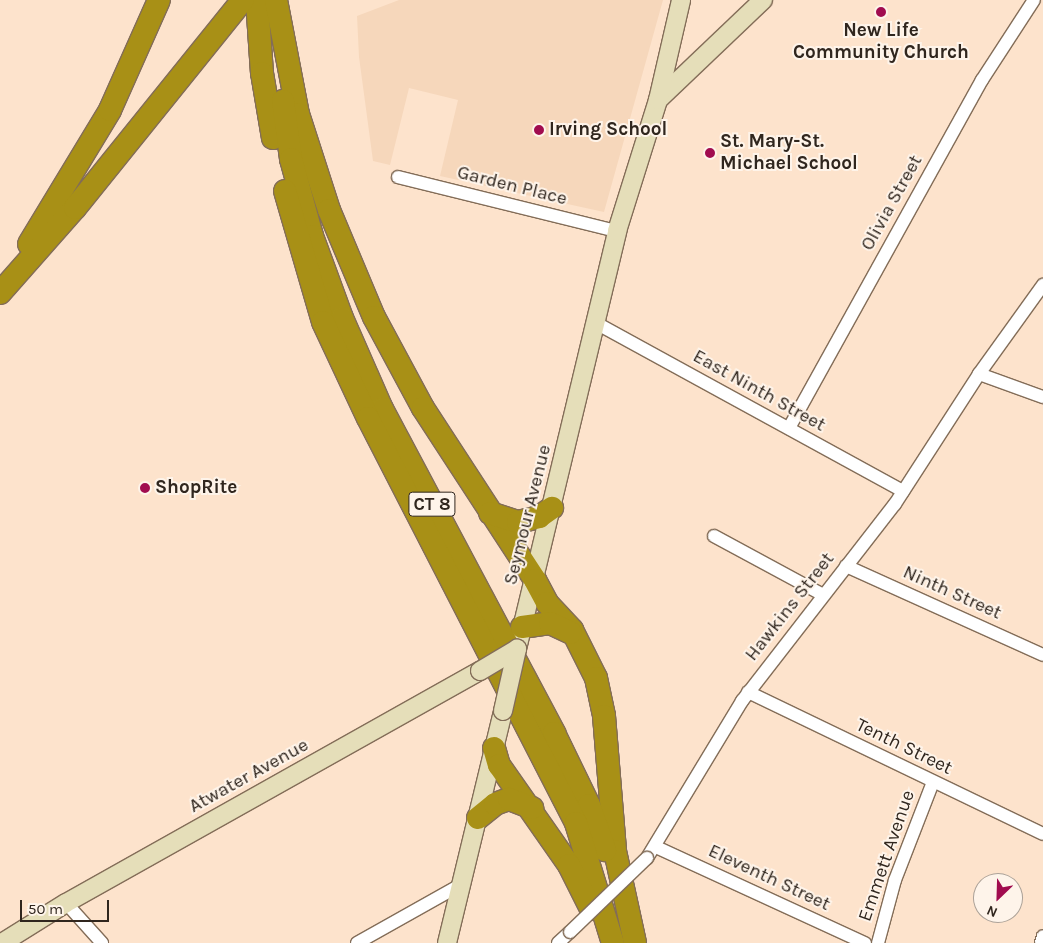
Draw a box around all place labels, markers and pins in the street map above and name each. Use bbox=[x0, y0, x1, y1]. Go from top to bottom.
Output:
marker: New Life Community Church bbox=[875, 6, 887, 18]
place label: New Life Community Church bbox=[793, 20, 969, 64]
place label: Irving School bbox=[549, 119, 667, 141]
marker: Irving School bbox=[533, 124, 545, 136]
place label: St. Mary-St. Michael School bbox=[720, 131, 858, 175]
marker: St. Mary-St. Michael School bbox=[704, 147, 716, 159]
place label: ShopRite bbox=[155, 477, 237, 499]
marker: ShopRite bbox=[139, 482, 151, 494]

